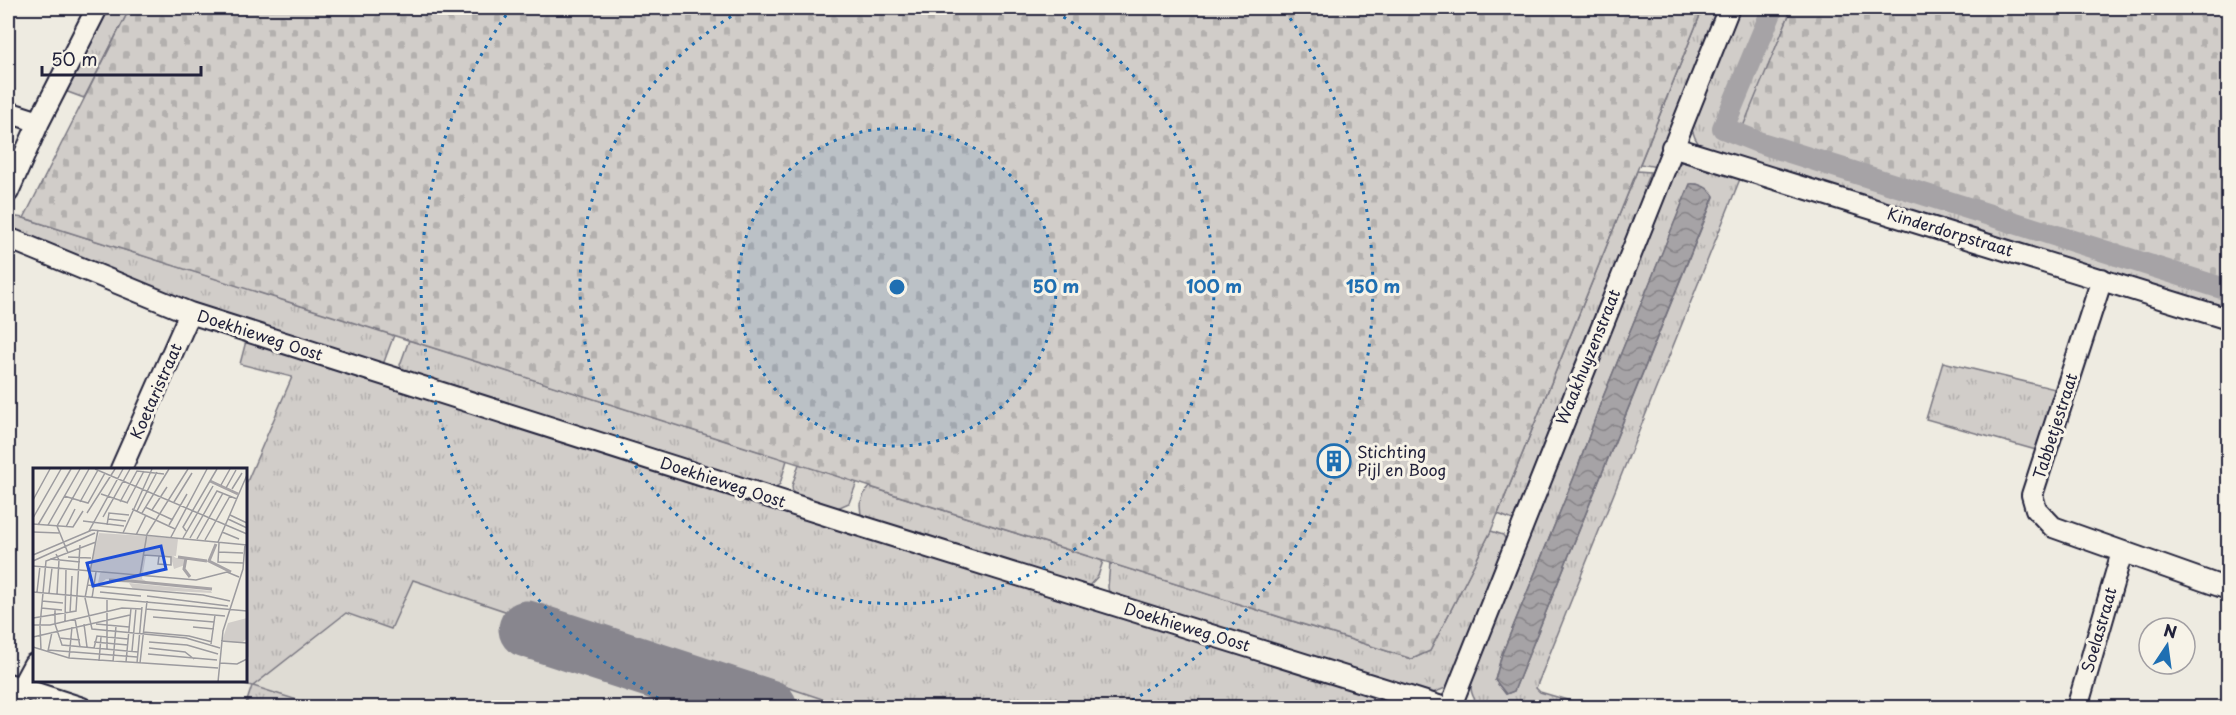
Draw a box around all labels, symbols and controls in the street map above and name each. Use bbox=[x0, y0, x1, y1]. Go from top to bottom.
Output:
scale bar bbox=[42, 39, 201, 77]
text: 50 m bbox=[51, 45, 98, 72]
street label: Kinderdorpstraat bbox=[1884, 200, 2017, 262]
text: 50 m bbox=[1033, 272, 1079, 299]
text: 100 m bbox=[1186, 272, 1242, 299]
text: 150 m bbox=[1346, 272, 1400, 299]
centre of rings bbox=[887, 277, 907, 297]
street label: Waakhuyzenstraat bbox=[1549, 285, 1625, 428]
street label: Doekhieweg Oost bbox=[194, 302, 326, 366]
street label: Koetaristraat bbox=[123, 338, 187, 442]
street label: Tabbetjestraat bbox=[2026, 369, 2083, 482]
place label: Stichting Pijl en Boog bbox=[1357, 439, 1447, 481]
building icon: Stichting Pijl en Boog bbox=[1316, 443, 1352, 479]
street label: Doekhieweg Oost bbox=[657, 449, 789, 513]
inset map bbox=[33, 468, 248, 682]
street label: Soelastraat bbox=[2074, 584, 2122, 675]
street label: Doekhieweg Oost bbox=[1121, 595, 1253, 657]
north arrow bbox=[2137, 616, 2197, 676]
text: N bbox=[2162, 617, 2179, 644]

